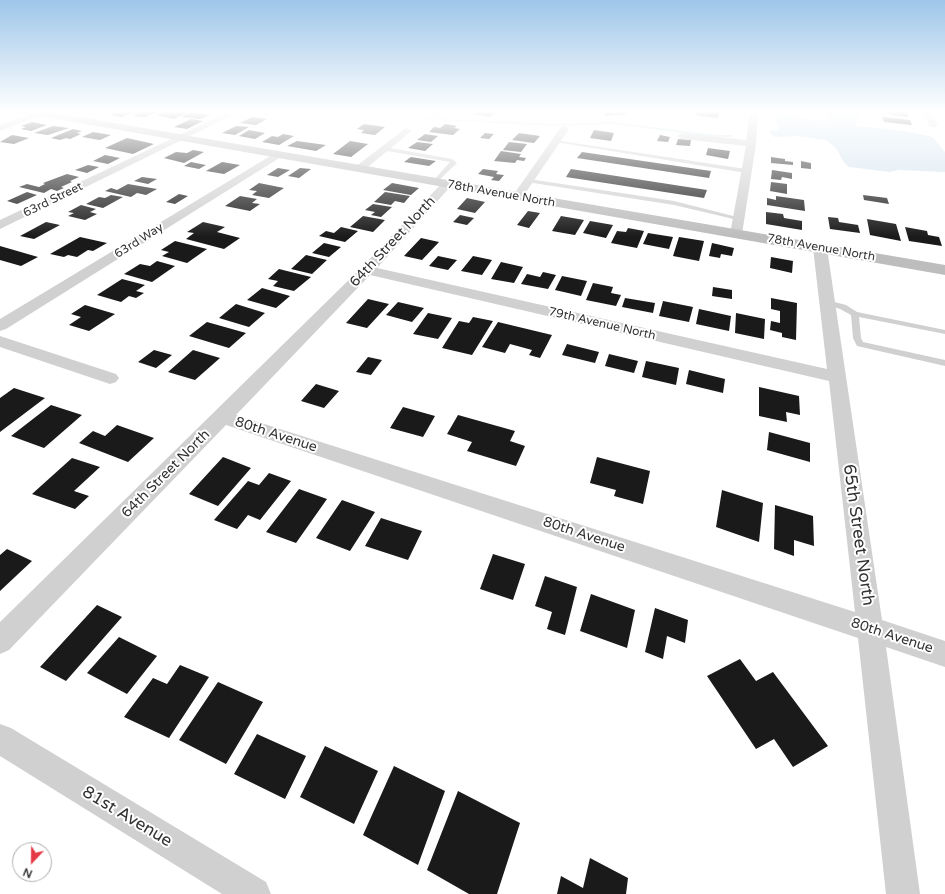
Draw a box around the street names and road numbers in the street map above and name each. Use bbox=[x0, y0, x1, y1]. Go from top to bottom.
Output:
street label: 78th Avenue North bbox=[446, 177, 556, 211]
street label: 63rd Street bbox=[21, 179, 85, 221]
street label: 64th Street North bbox=[347, 193, 439, 291]
street label: 63rd Way bbox=[112, 220, 166, 262]
street label: 78th Avenue North bbox=[766, 231, 876, 265]
street label: 79th Avenue North bbox=[547, 305, 657, 343]
street label: 80th Avenue bbox=[233, 414, 319, 456]
street label: 64th Street North bbox=[119, 427, 213, 521]
street label: 65th Street North bbox=[838, 463, 878, 607]
street label: 80th Avenue bbox=[541, 514, 627, 556]
street label: 80th Avenue bbox=[849, 615, 935, 657]
street label: 81st Avenue bbox=[78, 782, 176, 852]

